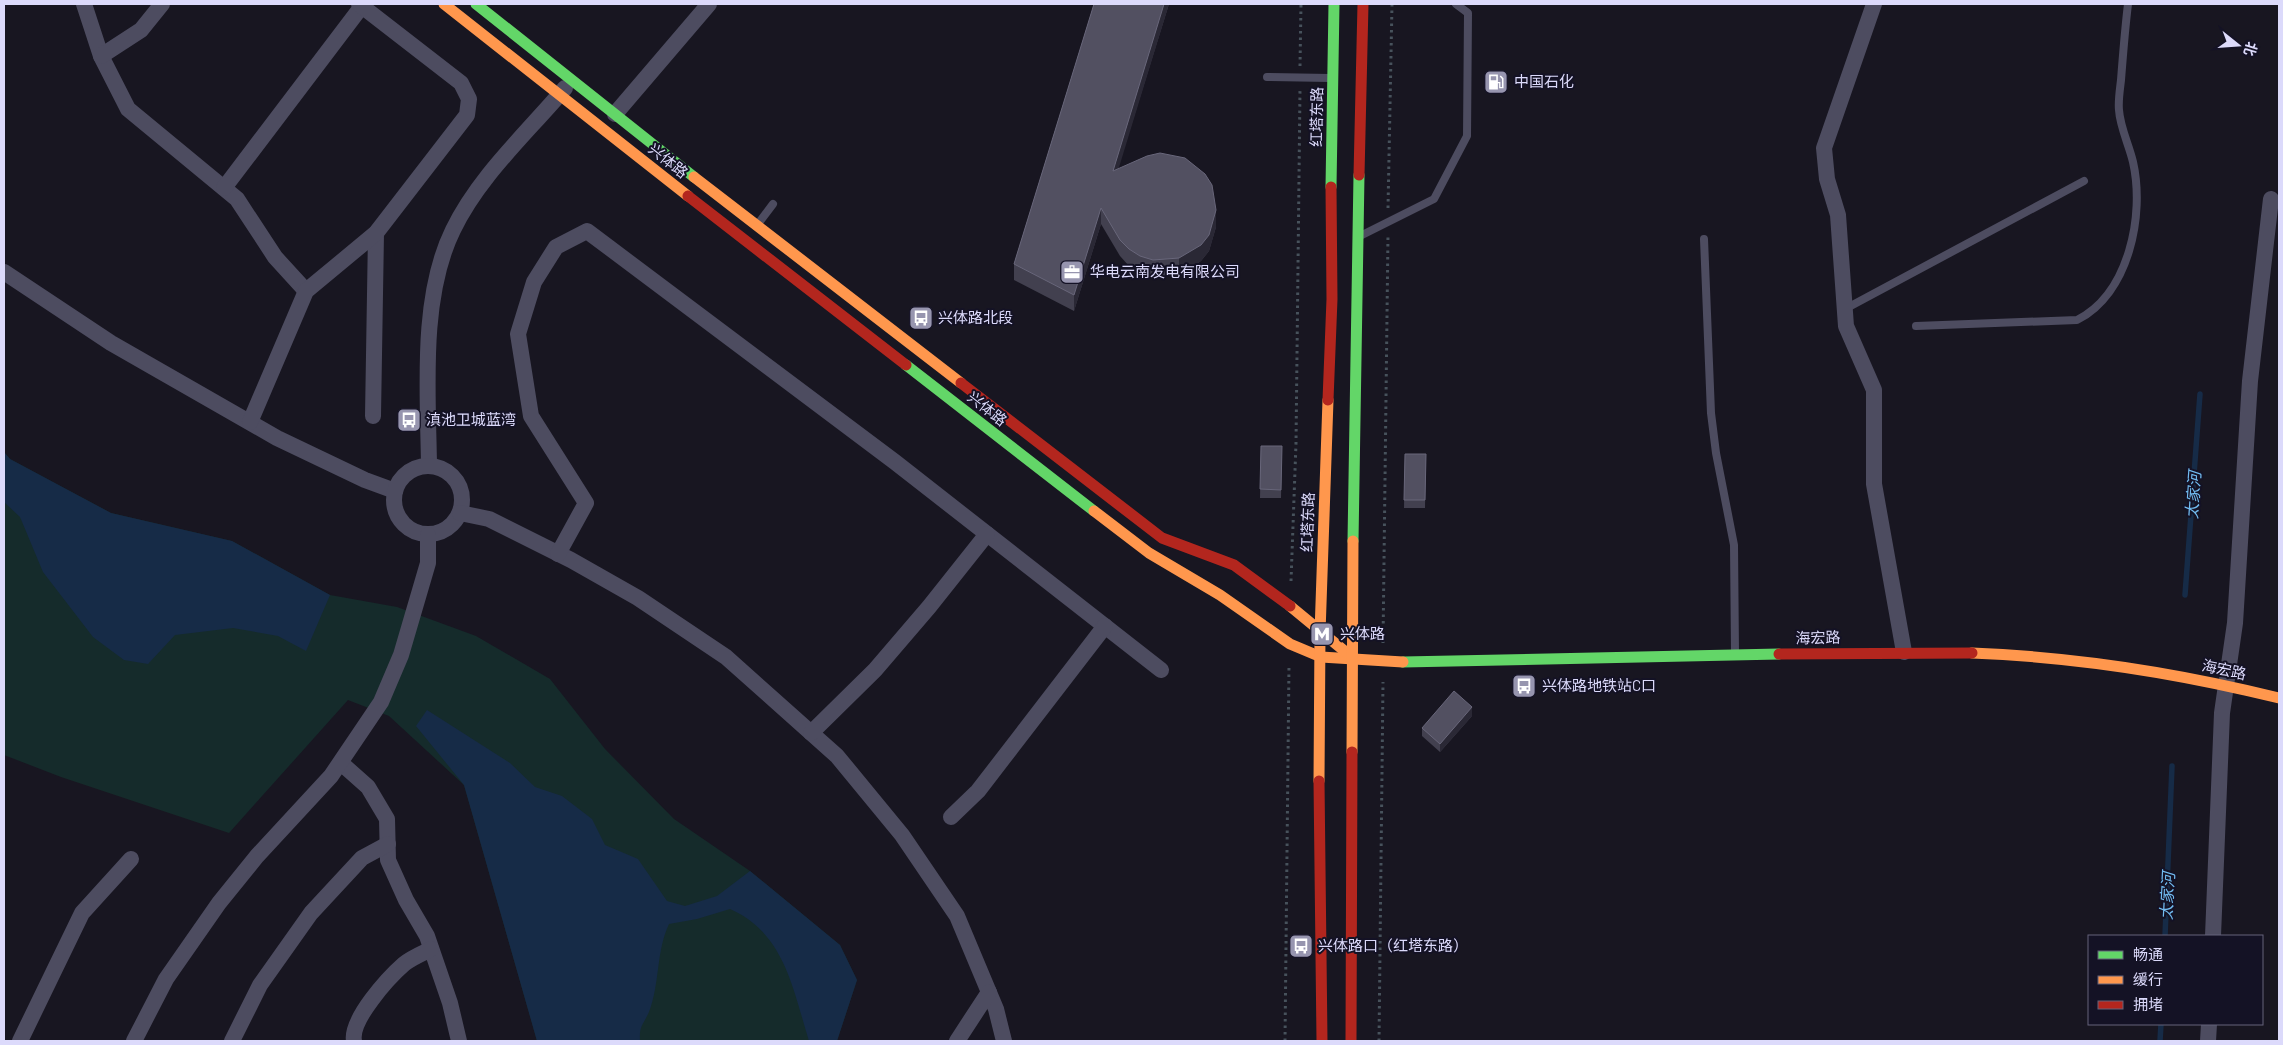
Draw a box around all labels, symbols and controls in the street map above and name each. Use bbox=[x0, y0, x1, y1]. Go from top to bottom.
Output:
north arrow bbox=[2213, 20, 2263, 70]
text: 北 bbox=[2241, 40, 2261, 58]
fuel station icon: 中国石化 bbox=[1483, 69, 1509, 95]
place label: 中国石化 bbox=[1514, 72, 1574, 90]
street label: 红塔东路 bbox=[1306, 87, 1326, 147]
street label: 兴体路 bbox=[645, 139, 692, 181]
office icon: 华电云南发电有限公司 bbox=[1059, 259, 1085, 285]
place label: 华电云南发电有限公司 bbox=[1090, 262, 1240, 280]
bus stop icon: 兴体路北段 bbox=[908, 305, 934, 331]
place label: 兴体路北段 bbox=[938, 308, 1013, 326]
street label: 兴体路 bbox=[964, 387, 1011, 429]
bus stop icon: 滇池卫城蓝湾 bbox=[396, 407, 422, 433]
place label: 滇池卫城蓝湾 bbox=[426, 410, 516, 428]
water label: 太家河 bbox=[2181, 467, 2204, 520]
street label: 红塔东路 bbox=[1297, 492, 1317, 552]
metro station icon: 兴体路 bbox=[1309, 621, 1335, 647]
place label: 兴体路 bbox=[1340, 624, 1385, 642]
street label: 海宏路 bbox=[1795, 628, 1841, 646]
street label: 海宏路 bbox=[2200, 656, 2248, 683]
bus stop icon: 兴体路地铁站C口 bbox=[1511, 673, 1537, 699]
place label: 兴体路地铁站C口 bbox=[1542, 676, 1656, 694]
water label: 太家河 bbox=[2156, 869, 2177, 920]
bus stop icon: 兴体路口（红塔东路） bbox=[1288, 933, 1314, 959]
legend bbox=[2088, 935, 2263, 1025]
place label: 兴体路口（红塔东路） bbox=[1318, 936, 1468, 954]
text: 畅通 bbox=[2133, 945, 2163, 963]
text: 缓行 bbox=[2133, 970, 2163, 988]
text: 拥堵 bbox=[2133, 995, 2163, 1013]

